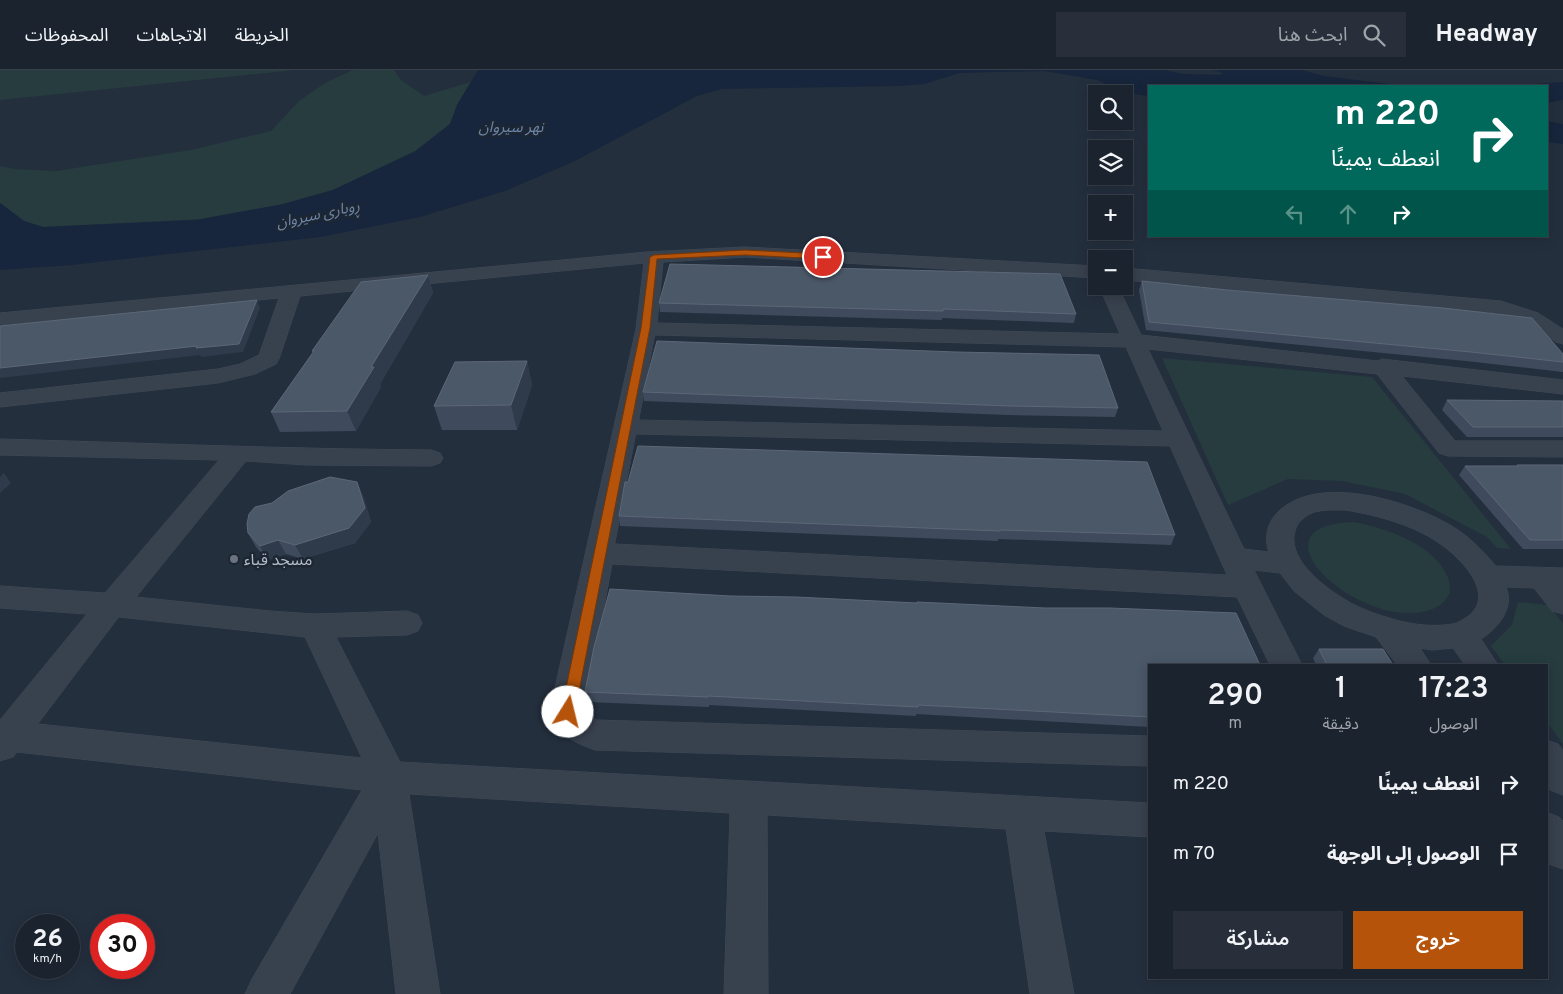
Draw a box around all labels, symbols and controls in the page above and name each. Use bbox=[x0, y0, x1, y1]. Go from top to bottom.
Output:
search box bbox=[1056, 12, 1406, 57]
text: Headway bbox=[1436, 20, 1538, 50]
icon: search bbox=[1360, 21, 1388, 49]
text: ابحث هنا bbox=[1278, 24, 1348, 48]
text: المحفوظات bbox=[25, 25, 109, 48]
text: الاتجاهات bbox=[137, 25, 207, 48]
text: الخريطة bbox=[235, 25, 289, 48]
map controls bbox=[1088, 85, 1133, 295]
button: search bbox=[1088, 85, 1133, 130]
text: 220 m bbox=[1335, 93, 1440, 137]
icon: right bbox=[1458, 105, 1523, 170]
water label: نهر سیروان bbox=[479, 119, 545, 138]
button: layers bbox=[1088, 140, 1133, 185]
text: انعطف يمينًا bbox=[1331, 147, 1440, 174]
button: + bbox=[1088, 195, 1133, 240]
water label: ڕوباری سیروان bbox=[275, 197, 362, 235]
icon: left bbox=[1281, 200, 1309, 228]
icon: ahead bbox=[1334, 200, 1362, 228]
icon: right bbox=[1387, 200, 1415, 228]
pin bbox=[802, 236, 844, 278]
icon: arrive bbox=[809, 243, 837, 271]
button: − bbox=[1088, 250, 1133, 295]
place label: مسجد قباء bbox=[244, 551, 312, 571]
marker: مسجد قباء bbox=[228, 553, 240, 565]
text: 1 bbox=[1335, 671, 1347, 708]
text: 17:23 bbox=[1418, 671, 1489, 708]
text: 290 bbox=[1207, 678, 1263, 715]
position arrow bbox=[541, 685, 593, 737]
text: m bbox=[1229, 714, 1242, 734]
text: دقيقة bbox=[1323, 715, 1359, 735]
text: الوصول bbox=[1429, 715, 1478, 735]
icon: right bbox=[1495, 770, 1523, 798]
text: 220 m bbox=[1173, 772, 1229, 796]
text: انعطف يمينًا bbox=[1378, 773, 1480, 797]
icon: arrive bbox=[1495, 840, 1523, 868]
text: 70 m bbox=[1173, 842, 1215, 866]
text: الوصول إلى الوجهة bbox=[1327, 843, 1480, 867]
button: مشاركة bbox=[1173, 911, 1343, 969]
button: خروج bbox=[1353, 911, 1523, 969]
speed limit sign: 30 bbox=[90, 914, 155, 979]
text: 26 bbox=[32, 924, 63, 956]
text: km/h bbox=[33, 951, 62, 967]

